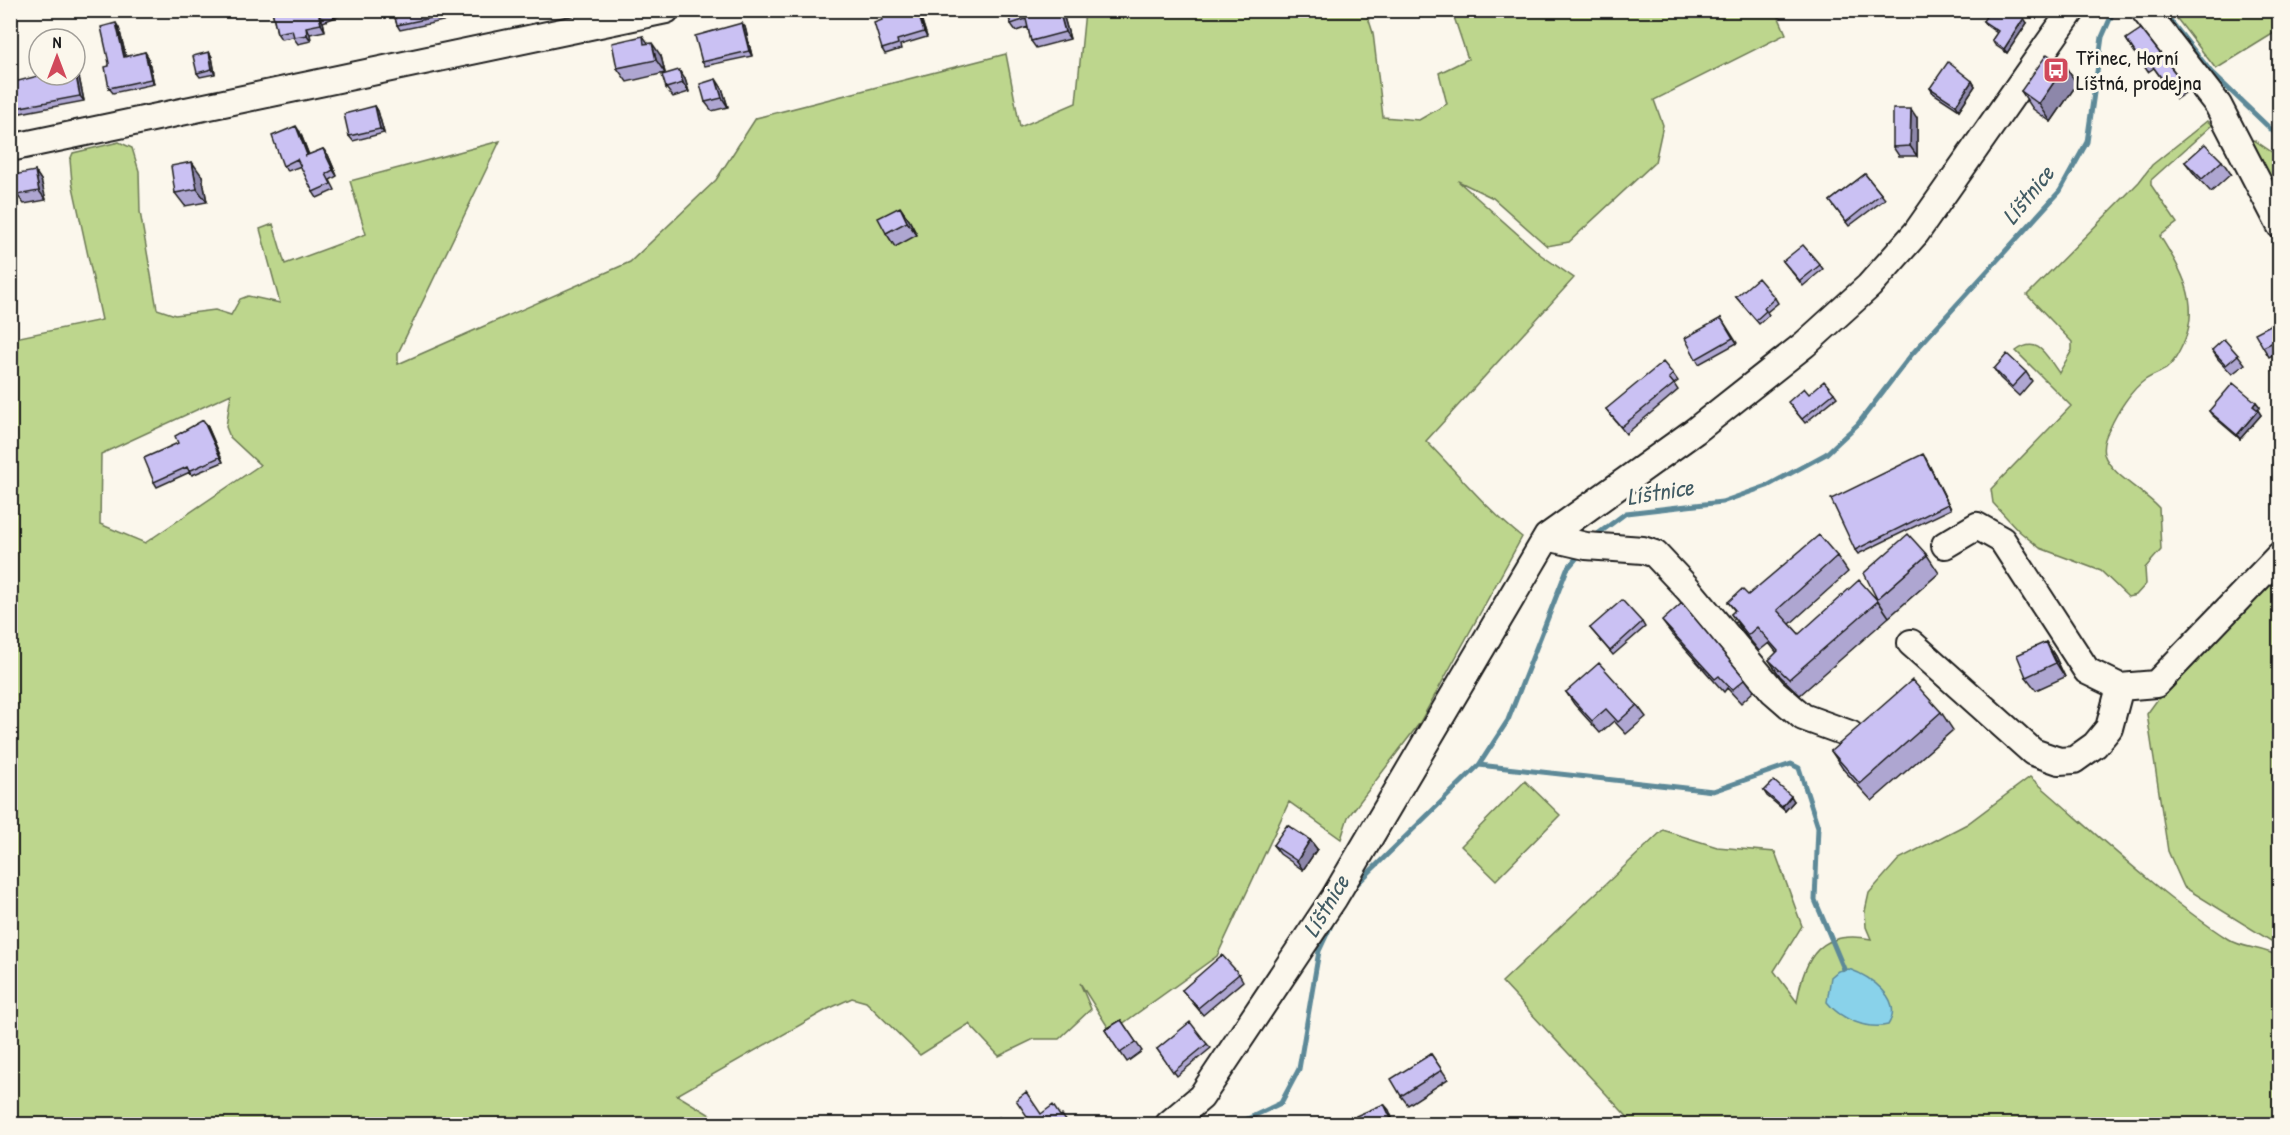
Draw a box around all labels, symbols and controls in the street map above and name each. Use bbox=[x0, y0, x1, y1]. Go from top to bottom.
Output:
north arrow bbox=[27, 27, 87, 87]
text: N bbox=[53, 31, 62, 53]
place label: Třinec, Horní Líštná, prodejna bbox=[2076, 42, 2201, 97]
bus stop icon: Třinec, Horní Líštná, prodejna bbox=[2041, 55, 2071, 85]
water label: Líštnice bbox=[1994, 157, 2062, 230]
water label: Líštnice bbox=[1624, 470, 1697, 512]
water label: Líštnice bbox=[1294, 867, 1357, 942]

